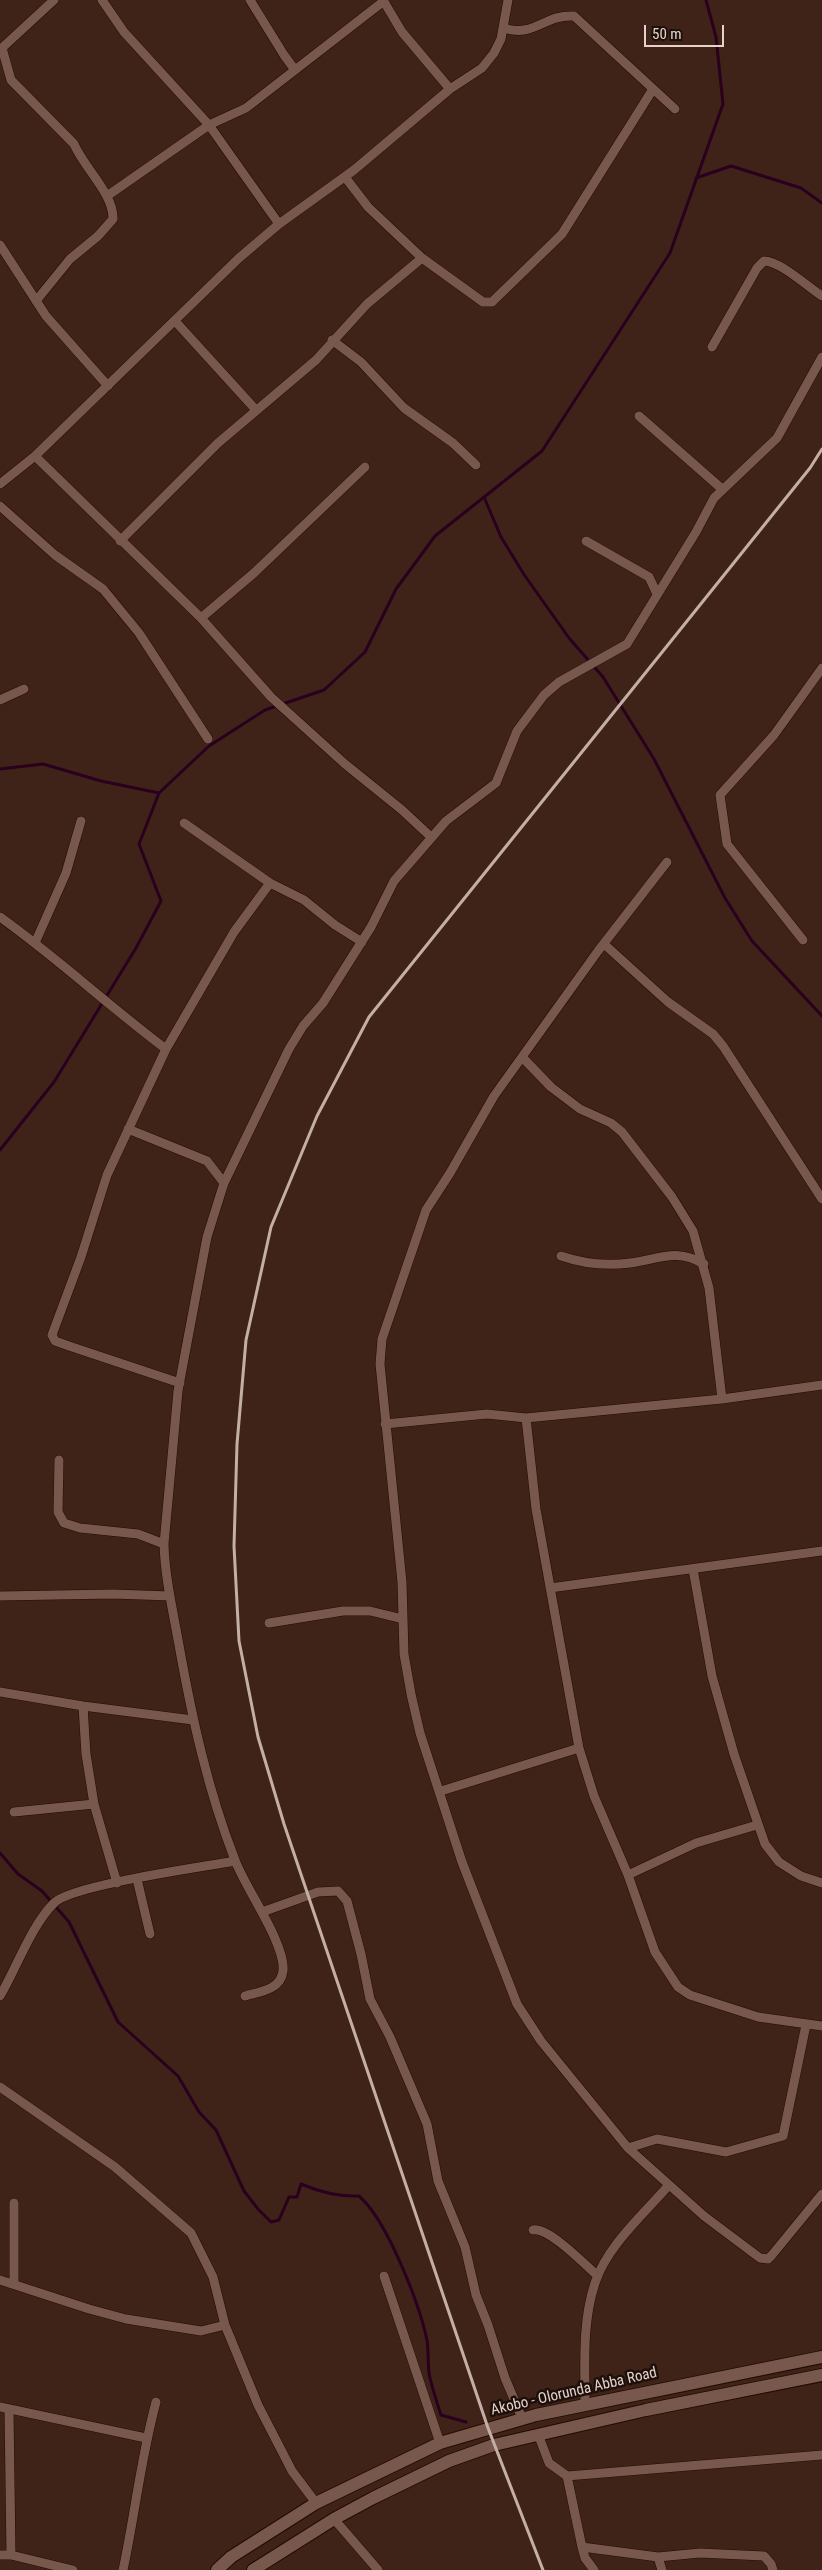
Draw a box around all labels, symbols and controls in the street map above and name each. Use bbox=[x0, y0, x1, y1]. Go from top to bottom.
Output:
scale bar bbox=[647, 15, 727, 47]
text: 50 m bbox=[652, 25, 682, 43]
street label: Akobo - Olorunda Abba Road bbox=[489, 2364, 659, 2420]

